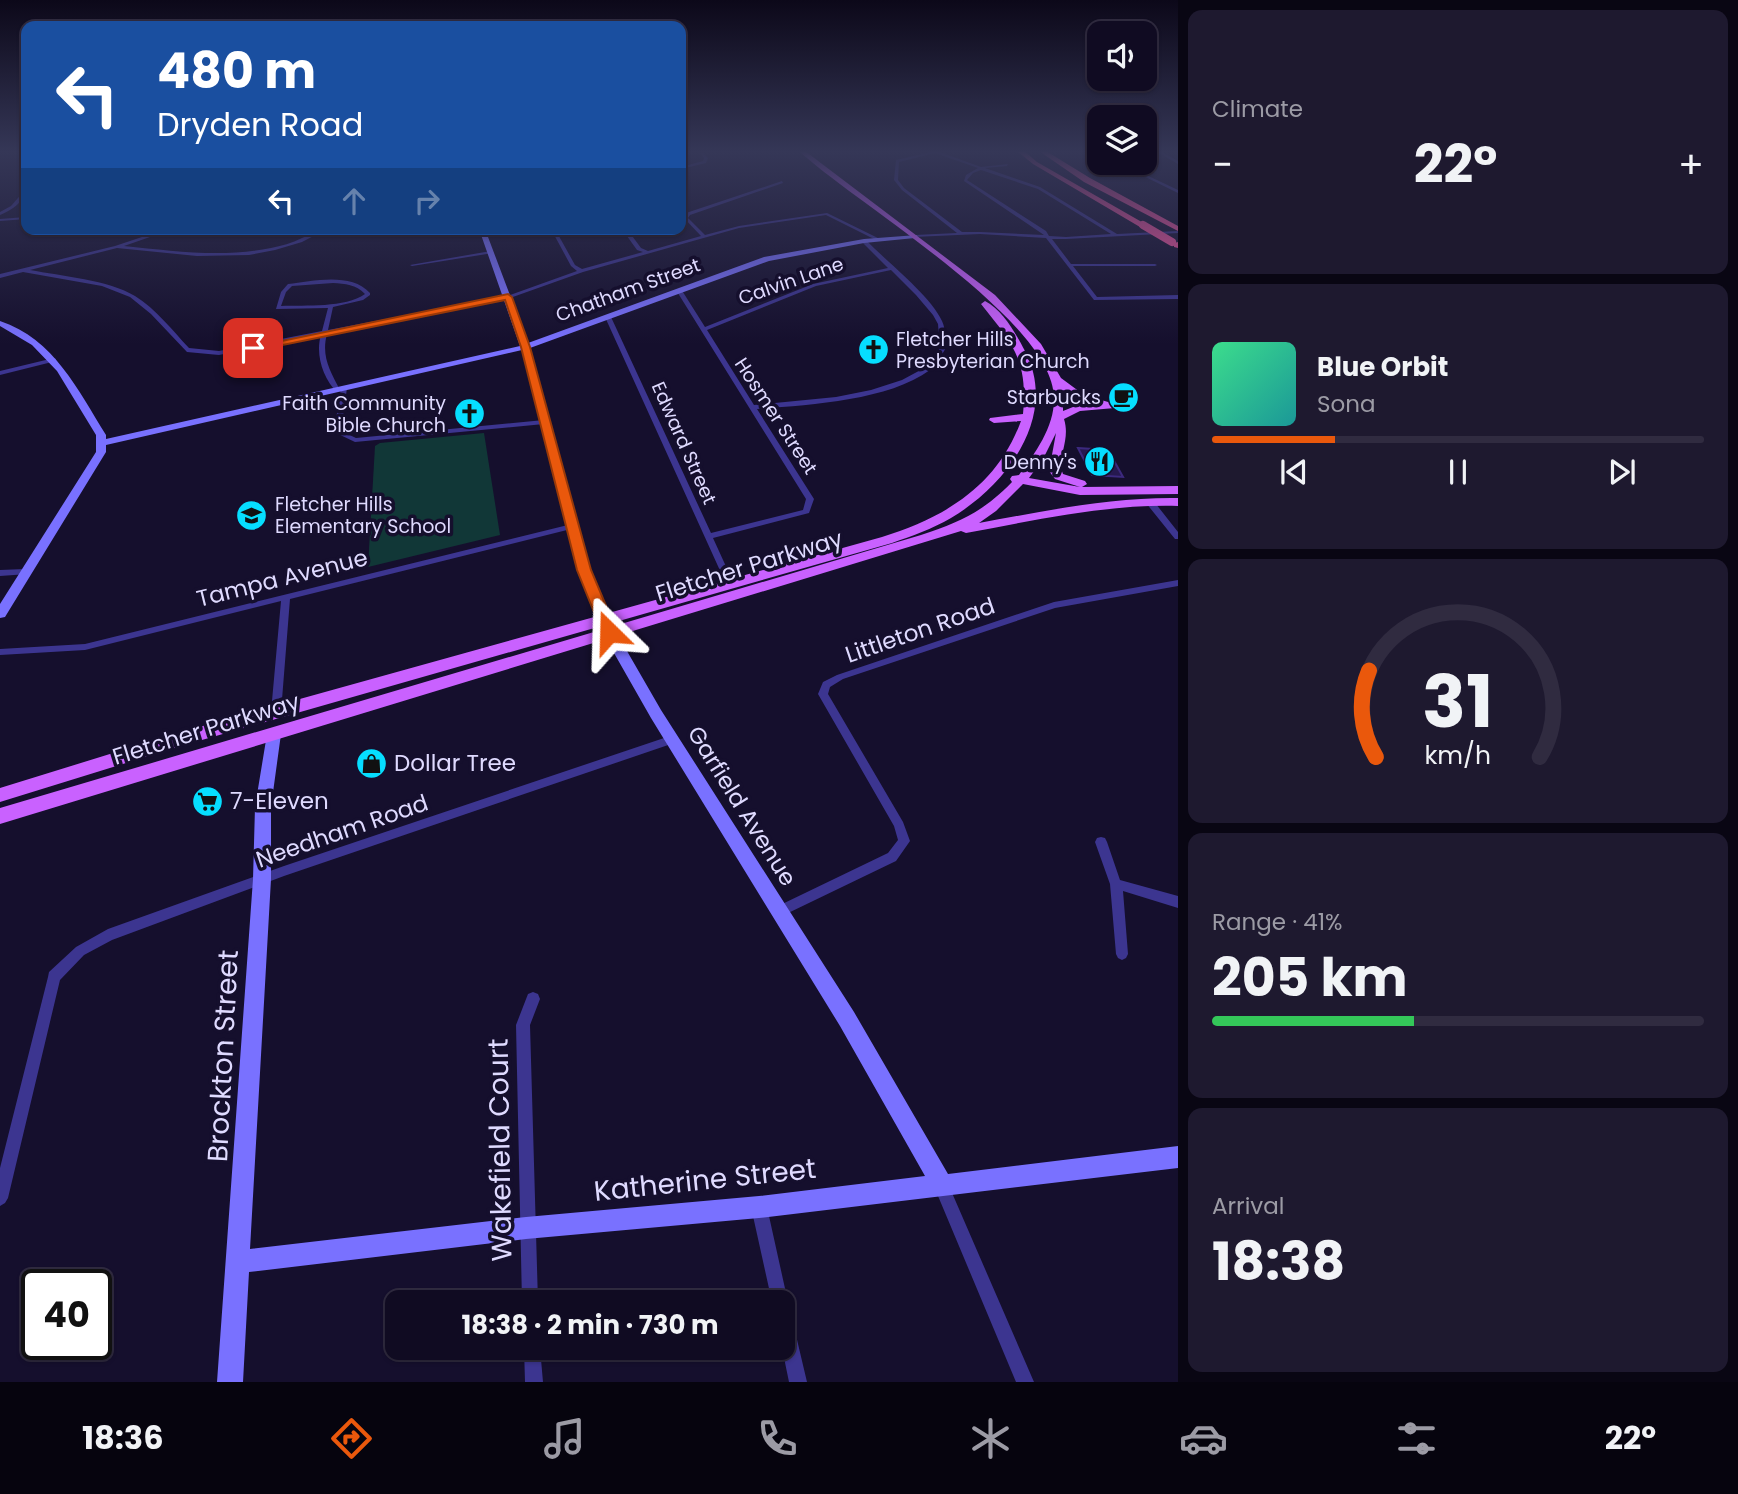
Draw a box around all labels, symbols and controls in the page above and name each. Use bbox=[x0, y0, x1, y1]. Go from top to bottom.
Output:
map controls bbox=[1087, 21, 1157, 175]
button: sound bbox=[1087, 21, 1157, 91]
text: 480 m bbox=[157, 37, 316, 105]
icon: left bbox=[42, 49, 133, 140]
text: Climate bbox=[1212, 93, 1303, 125]
text: Dryden Road bbox=[157, 102, 363, 147]
button: layers bbox=[1087, 105, 1157, 175]
text: 22° bbox=[1414, 128, 1497, 201]
text: − bbox=[1212, 138, 1233, 191]
text: + bbox=[1678, 138, 1704, 191]
icon: left bbox=[262, 182, 300, 220]
icon: ahead bbox=[335, 182, 373, 220]
icon: right bbox=[408, 182, 446, 220]
street label: Calvin Lane bbox=[735, 250, 847, 312]
street label: Chatham Street bbox=[552, 251, 704, 329]
pin bbox=[223, 318, 283, 378]
place label: Fletcher Hills Presbyterian Church bbox=[896, 326, 1090, 375]
icon: arrive bbox=[234, 329, 272, 367]
church icon: Fletcher Hills Presbyterian Church bbox=[856, 333, 890, 367]
text: Blue Orbit bbox=[1317, 349, 1448, 385]
street label: Hosmer Street bbox=[728, 352, 824, 480]
street label: Edward Street bbox=[645, 377, 723, 509]
cafe icon: Starbucks bbox=[1107, 380, 1141, 414]
place label: Starbucks bbox=[1007, 384, 1101, 411]
text: Sona bbox=[1317, 388, 1376, 420]
place label: Faith Community Bible Church bbox=[282, 390, 446, 439]
church icon: Faith Community Bible Church bbox=[452, 397, 486, 431]
restaurant icon: Denny's bbox=[1083, 445, 1117, 479]
place label: Denny's bbox=[1004, 449, 1077, 476]
icon: previous bbox=[1275, 453, 1313, 491]
icon: pause bbox=[1439, 453, 1477, 491]
icon: next bbox=[1603, 453, 1641, 491]
place label: Fletcher Hills Elementary School bbox=[275, 491, 451, 540]
school or university icon: Fletcher Hills Elementary School bbox=[235, 498, 269, 532]
street label: Fletcher Parkway bbox=[651, 522, 847, 610]
street label: Tampa Avenue bbox=[193, 541, 371, 615]
street label: Littleton Road bbox=[841, 589, 999, 671]
position arrow bbox=[572, 595, 646, 669]
text: 31 bbox=[1422, 651, 1494, 752]
street label: Fletcher Parkway bbox=[108, 685, 304, 773]
street label: Garfield Avenue bbox=[680, 720, 804, 892]
text: km/h bbox=[1425, 738, 1491, 773]
shop icon: Dollar Tree bbox=[354, 746, 388, 780]
place label: Dollar Tree bbox=[394, 747, 516, 779]
supermarket icon: 7-Eleven bbox=[190, 784, 224, 818]
place label: 7-Eleven bbox=[230, 785, 329, 817]
street label: Needham Road bbox=[252, 787, 432, 875]
text: Range · 41% bbox=[1212, 906, 1343, 938]
text: 205 km bbox=[1212, 941, 1408, 1014]
street label: Brockton Street bbox=[198, 949, 248, 1163]
street label: Wakefield Court bbox=[479, 1038, 521, 1262]
street label: Katherine Street bbox=[592, 1149, 818, 1211]
text: Arrival bbox=[1212, 1190, 1284, 1222]
text: 18:38 bbox=[1212, 1225, 1345, 1298]
speed limit sign: 40 bbox=[21, 1269, 112, 1360]
text: 18:38 · 2 min · 730 m bbox=[462, 1307, 718, 1343]
icon: directions bbox=[327, 1414, 376, 1463]
icon: music bbox=[540, 1414, 589, 1463]
icon: phone bbox=[753, 1414, 802, 1463]
icon: climate bbox=[966, 1414, 1015, 1463]
icon: car bbox=[1179, 1414, 1228, 1463]
icon: filters bbox=[1392, 1414, 1441, 1463]
text: 18:36 bbox=[82, 1415, 164, 1460]
text: 22° bbox=[1605, 1415, 1656, 1460]

